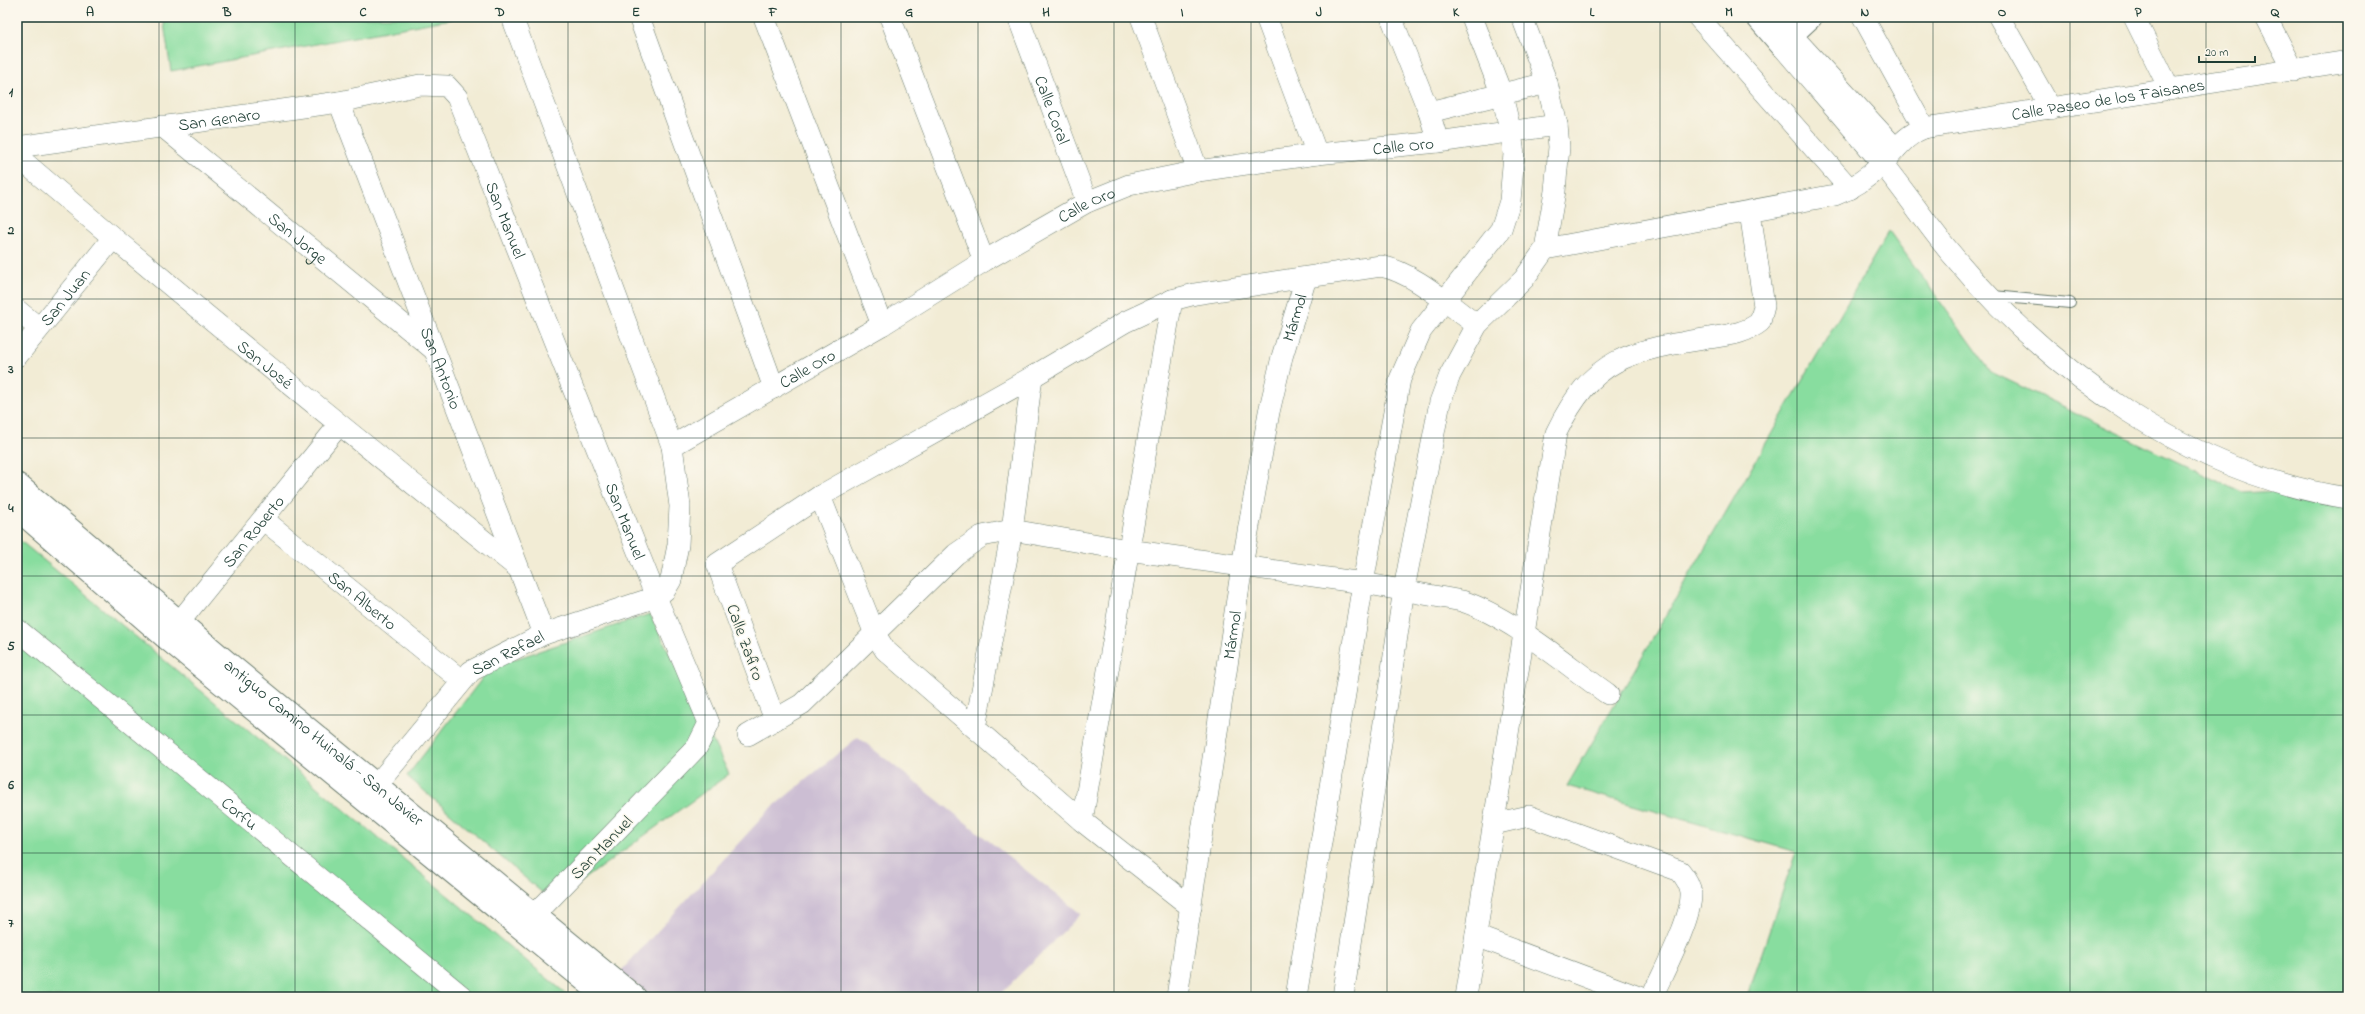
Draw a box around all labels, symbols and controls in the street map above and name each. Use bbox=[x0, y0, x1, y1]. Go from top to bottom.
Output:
text: A bbox=[86, 3, 94, 22]
text: B bbox=[222, 3, 232, 22]
text: C bbox=[359, 3, 367, 22]
text: D bbox=[494, 3, 505, 22]
text: E bbox=[632, 3, 640, 22]
text: F bbox=[768, 3, 778, 22]
text: G bbox=[905, 3, 913, 22]
text: H bbox=[1042, 3, 1050, 22]
text: I bbox=[1180, 3, 1184, 22]
text: J bbox=[1316, 3, 1322, 22]
text: K bbox=[1453, 3, 1460, 22]
text: L bbox=[1590, 3, 1596, 22]
text: M bbox=[1725, 3, 1733, 22]
text: N bbox=[1861, 3, 1870, 22]
text: O bbox=[1998, 3, 2007, 22]
text: P bbox=[2135, 3, 2142, 22]
text: Q bbox=[2271, 3, 2280, 22]
scale bar bbox=[2199, 38, 2255, 64]
text: 20 m bbox=[2205, 44, 2228, 62]
street label: Calle Coral bbox=[1027, 72, 1075, 148]
street label: Calle Paseo de los Faisanes bbox=[2010, 73, 2207, 128]
text: 1 bbox=[9, 83, 14, 102]
street label: San Genaro bbox=[177, 102, 262, 138]
street label: Calle Oro bbox=[1372, 131, 1435, 162]
street label: San Manuel bbox=[478, 178, 531, 263]
street label: Calle Oro bbox=[1054, 181, 1119, 230]
street label: San Jorge bbox=[262, 207, 332, 271]
text: 2 bbox=[7, 221, 15, 240]
street label: San Juan bbox=[35, 264, 97, 332]
street label: Mármol bbox=[1276, 291, 1314, 345]
street label: San Antonio bbox=[413, 324, 467, 413]
street label: San José bbox=[231, 335, 298, 396]
street label: Calle Oro bbox=[775, 343, 841, 396]
text: 3 bbox=[7, 360, 14, 379]
street label: San Manuel bbox=[598, 479, 651, 564]
street label: San Roberto bbox=[217, 490, 291, 574]
text: 4 bbox=[7, 499, 14, 518]
street label: San Alberto bbox=[322, 566, 402, 637]
street label: Calle Zafiro bbox=[719, 601, 770, 685]
street label: Mármol bbox=[1217, 609, 1249, 661]
street label: San Rafael bbox=[467, 625, 549, 683]
text: 5 bbox=[7, 637, 15, 656]
street label: antiguo Camino Huinalá - San Javier bbox=[218, 653, 429, 833]
text: 6 bbox=[7, 776, 14, 795]
street label: Corfu bbox=[215, 791, 263, 837]
street label: San Manuel bbox=[565, 810, 639, 886]
text: 7 bbox=[8, 914, 14, 933]

